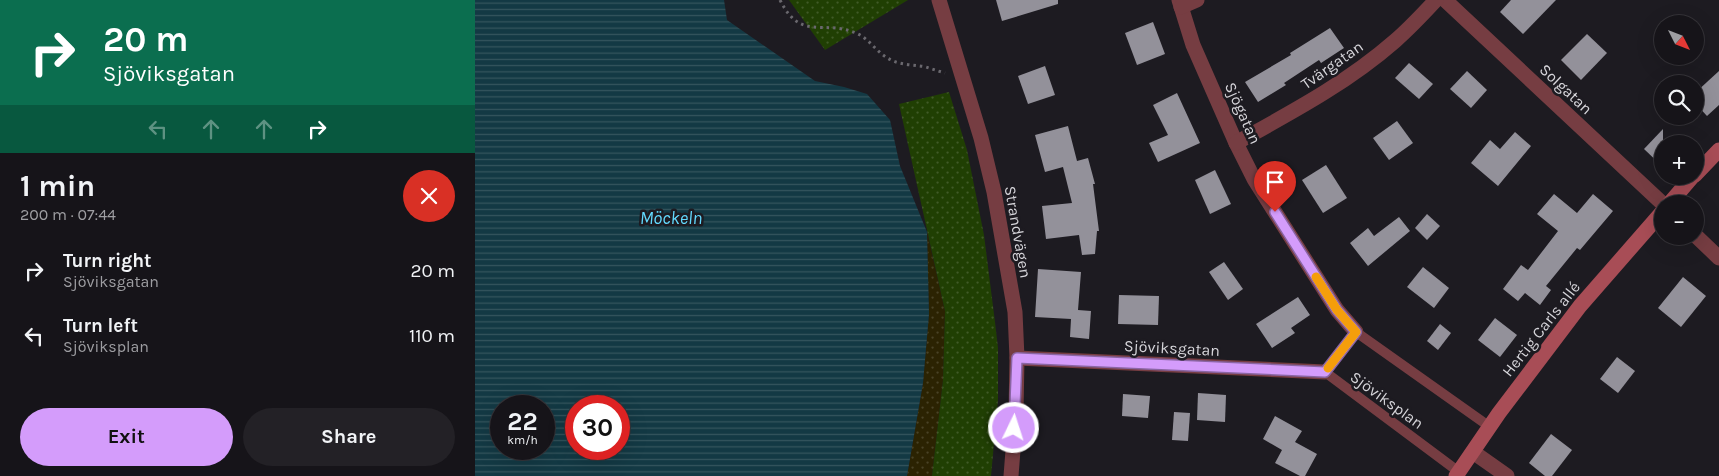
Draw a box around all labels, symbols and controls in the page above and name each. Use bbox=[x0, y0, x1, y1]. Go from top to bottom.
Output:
north arrow bbox=[1654, 15, 1704, 65]
map controls bbox=[1654, 15, 1704, 245]
text: 20 m bbox=[103, 19, 188, 60]
icon: right bbox=[20, 20, 85, 85]
street label: Tvärgatan bbox=[1297, 37, 1367, 93]
street label: Solgatan bbox=[1536, 60, 1596, 118]
text: Sjöviksgatan bbox=[103, 61, 235, 87]
button: search bbox=[1654, 75, 1704, 125]
street label: Sjögatan bbox=[1221, 79, 1265, 147]
icon: left bbox=[144, 115, 172, 143]
icon: ahead bbox=[197, 115, 225, 143]
icon: ahead bbox=[250, 115, 278, 143]
icon: right bbox=[303, 115, 331, 143]
button: + bbox=[1654, 135, 1704, 185]
pin bbox=[1254, 161, 1296, 212]
text: 1 min bbox=[20, 168, 95, 204]
icon: arrive bbox=[1261, 168, 1289, 196]
button: close bbox=[403, 170, 455, 222]
street label: Strandvägen bbox=[1001, 184, 1035, 280]
button: − bbox=[1654, 195, 1704, 245]
text: 200 m · 07:44 bbox=[20, 205, 116, 224]
water label: Möckeln bbox=[640, 207, 702, 229]
text: Turn right bbox=[63, 250, 152, 272]
icon: right bbox=[20, 257, 48, 285]
text: 20 m bbox=[410, 260, 455, 282]
text: Sjöviksgatan bbox=[63, 272, 159, 291]
street label: Hertig Carls allé bbox=[1498, 278, 1584, 380]
text: Turn left bbox=[63, 315, 138, 337]
icon: left bbox=[20, 322, 48, 350]
text: 110 m bbox=[409, 325, 455, 347]
street label: Sjöviksgatan bbox=[1124, 336, 1220, 360]
text: Sjöviksplan bbox=[63, 337, 149, 356]
street label: Sjöviksplan bbox=[1347, 367, 1427, 433]
speed limit sign: 30 bbox=[565, 395, 630, 460]
position arrow bbox=[987, 401, 1039, 453]
text: 22 bbox=[507, 407, 538, 436]
button: Exit bbox=[20, 408, 233, 466]
button: Share bbox=[243, 408, 455, 466]
text: km/h bbox=[507, 433, 538, 447]

